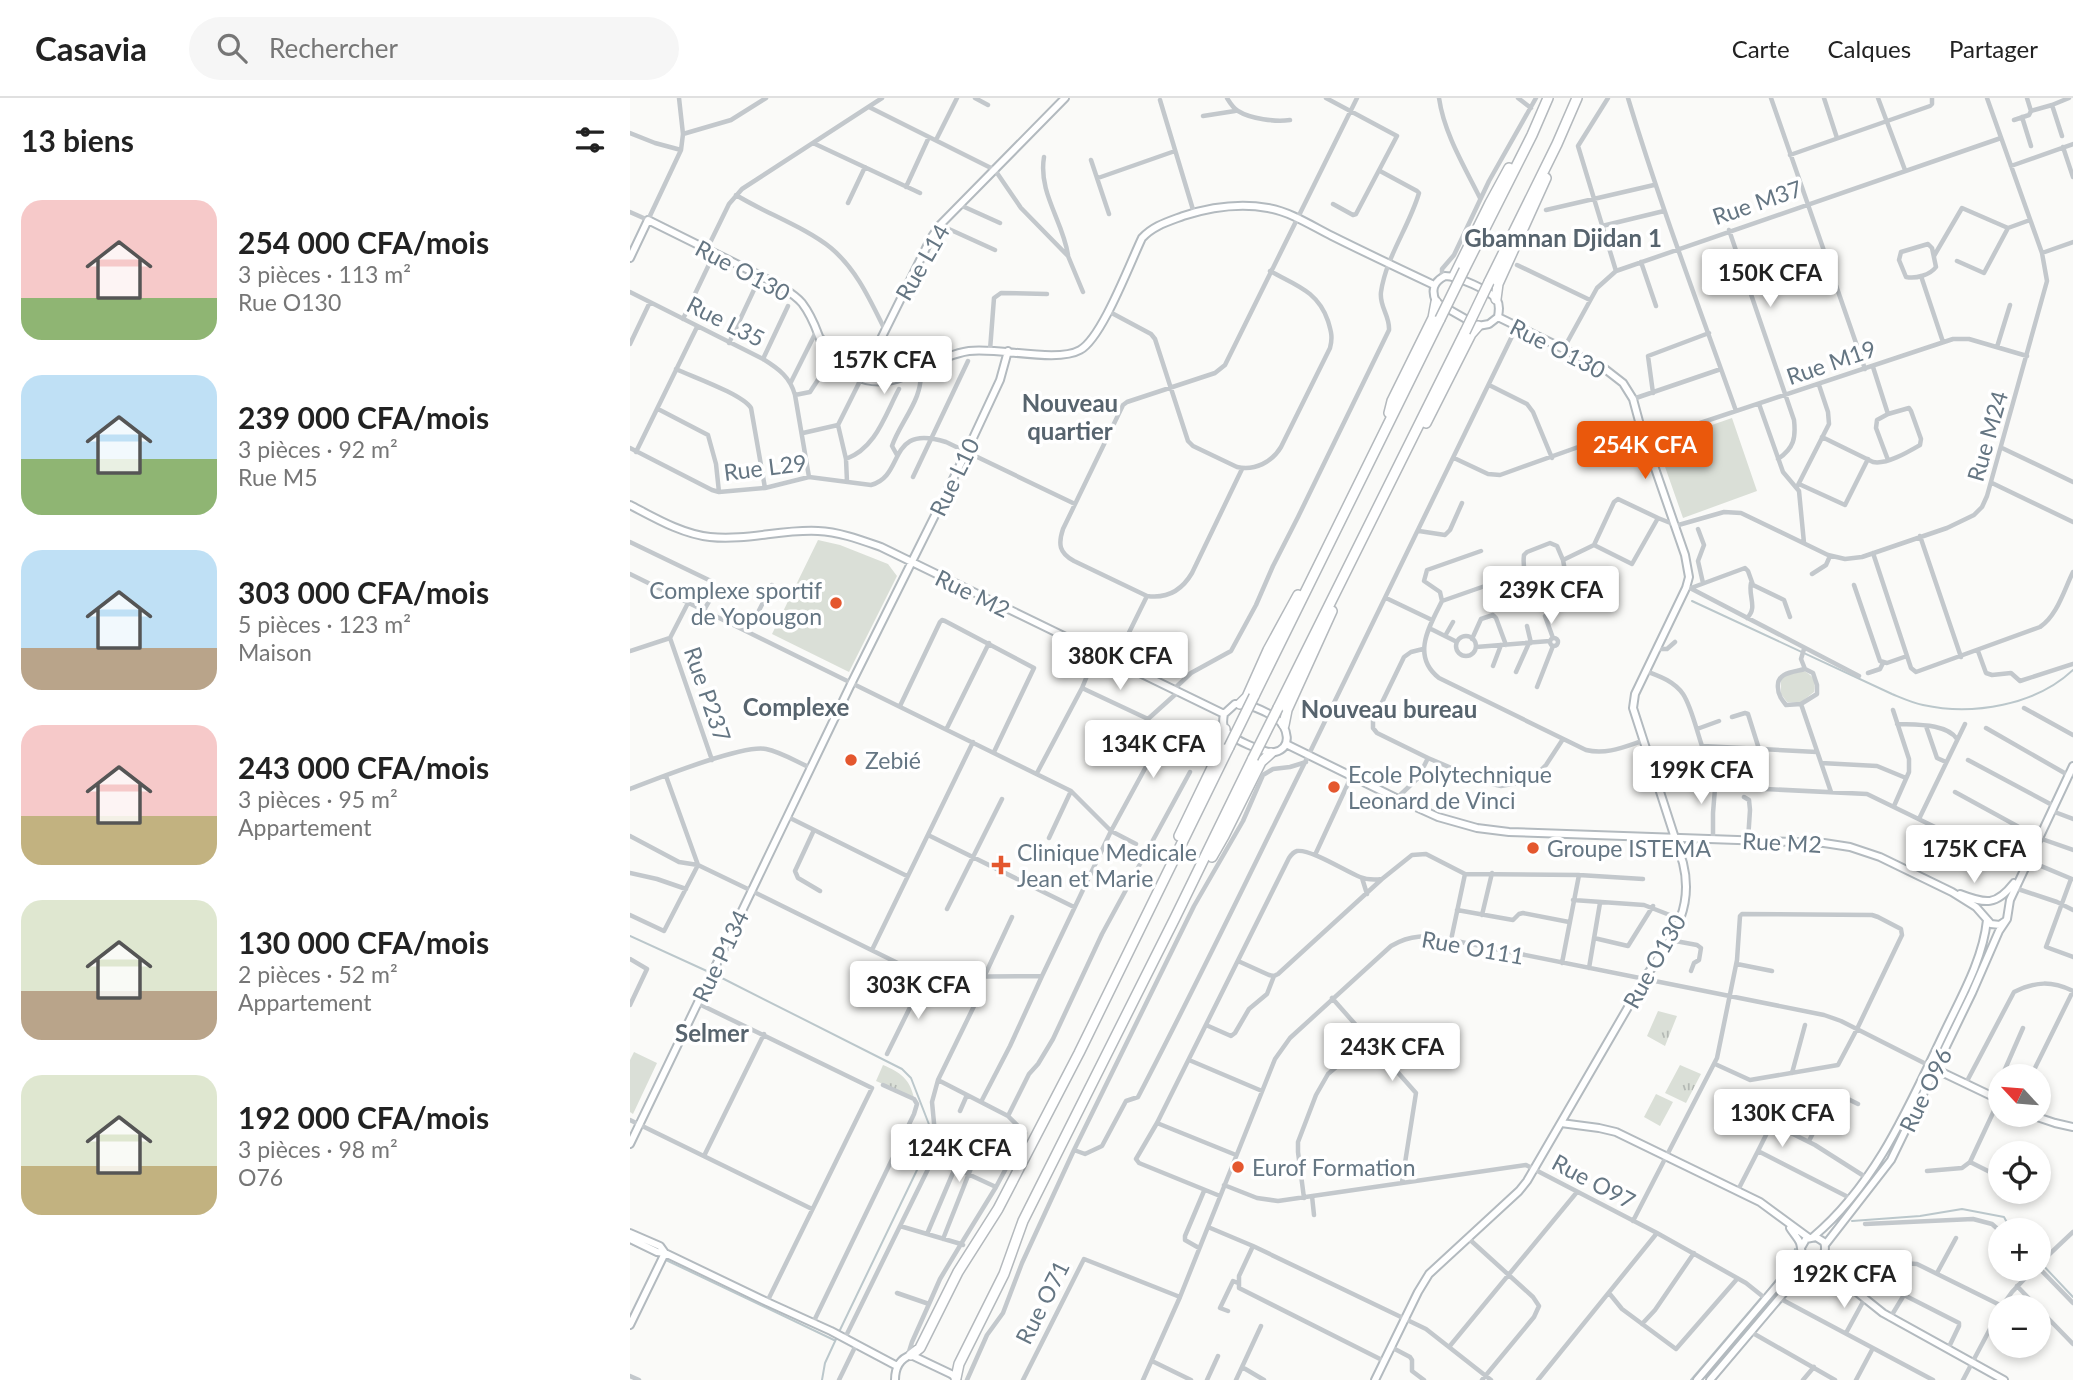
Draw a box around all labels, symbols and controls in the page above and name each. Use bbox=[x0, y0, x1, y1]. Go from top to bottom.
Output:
search box bbox=[189, 17, 679, 80]
text: Casavia bbox=[35, 28, 147, 68]
icon: search bbox=[213, 29, 251, 67]
text: Rechercher bbox=[269, 32, 398, 64]
text: Carte bbox=[1732, 34, 1790, 63]
text: Calques bbox=[1828, 34, 1911, 63]
text: Partager bbox=[1949, 34, 2038, 63]
icon: filters bbox=[571, 121, 609, 159]
text: 13 biens bbox=[21, 122, 134, 158]
street label: Rue M37 bbox=[1709, 174, 1805, 230]
street label: Rue L14 bbox=[889, 219, 955, 305]
district label: Gbamnan Djidan 1 bbox=[1464, 223, 1662, 252]
text: 254 000 CFA/mois bbox=[238, 224, 489, 260]
icon: home bbox=[77, 228, 161, 312]
street label: Rue O130 bbox=[691, 233, 795, 307]
pin: 150K CFA bbox=[1698, 250, 1842, 309]
text: 150K CFA bbox=[1718, 258, 1822, 286]
text: 3 pièces · 113 m² bbox=[238, 260, 411, 288]
text: Rue O130 bbox=[238, 288, 341, 316]
street label: Rue L35 bbox=[683, 290, 769, 352]
street label: Rue O130 bbox=[1506, 312, 1610, 384]
street label: Rue M19 bbox=[1783, 334, 1879, 390]
pin: 157K CFA bbox=[812, 336, 956, 396]
text: 157K CFA bbox=[832, 345, 936, 373]
district label: Nouveau quartier bbox=[1022, 388, 1118, 445]
street label: Rue M24 bbox=[1961, 388, 2013, 484]
text: 239 000 CFA/mois bbox=[238, 399, 489, 435]
icon: home bbox=[77, 403, 161, 487]
pin: 254K CFA bbox=[1573, 422, 1717, 481]
text: 254K CFA bbox=[1593, 430, 1697, 458]
street label: Rue L10 bbox=[923, 433, 985, 521]
text: 3 pièces · 92 m² bbox=[238, 435, 398, 463]
street label: Rue L29 bbox=[722, 448, 808, 486]
text: Rue M5 bbox=[238, 463, 318, 491]
street label: Rue M2 bbox=[931, 563, 1015, 623]
pin: 239K CFA bbox=[1479, 566, 1623, 626]
text: 303 000 CFA/mois bbox=[238, 574, 489, 610]
text: 239K CFA bbox=[1499, 575, 1603, 603]
place label: Complexe sportif de Yopougon bbox=[649, 576, 822, 630]
icon: home bbox=[77, 578, 161, 662]
marker: Complexe sportif de Yopougon bbox=[828, 595, 844, 611]
text: 5 pièces · 123 m² bbox=[238, 610, 411, 638]
pin: 380K CFA bbox=[1048, 632, 1192, 692]
text: Maison bbox=[238, 638, 312, 666]
text: 380K CFA bbox=[1068, 641, 1172, 669]
street label: Rue P237 bbox=[679, 643, 737, 745]
district label: Complexe bbox=[743, 692, 849, 721]
district label: Nouveau bureau bbox=[1301, 694, 1477, 723]
pin: 134K CFA bbox=[1081, 720, 1225, 780]
text: 134K CFA bbox=[1101, 729, 1205, 757]
place label: Zebié bbox=[865, 746, 921, 774]
pin: 199K CFA bbox=[1629, 746, 1773, 806]
text: 243 000 CFA/mois bbox=[238, 749, 489, 785]
marker: Zebié bbox=[843, 752, 859, 768]
icon: home bbox=[77, 753, 161, 837]
text: 199K CFA bbox=[1649, 755, 1753, 783]
place label: Ecole Polytechnique Leonard de Vinci bbox=[1348, 760, 1552, 814]
marker: Ecole Polytechnique Leonard de Vinci bbox=[1326, 779, 1342, 795]
text: 3 pièces · 95 m² bbox=[238, 785, 398, 813]
text: Appartement bbox=[238, 813, 371, 841]
street label: Rue M2 bbox=[1742, 826, 1822, 858]
pin: 175K CFA bbox=[1902, 826, 2046, 885]
place label: Groupe ISTEMA bbox=[1547, 834, 1711, 862]
text: 175K CFA bbox=[1922, 834, 2026, 862]
place label: Clinique Medicale Jean et Marie bbox=[1017, 838, 1197, 892]
marker: Groupe ISTEMA bbox=[1525, 840, 1541, 856]
marker: Clinique Medicale Jean et Marie bbox=[991, 855, 1011, 875]
street label: Rue P134 bbox=[686, 906, 754, 1006]
street label: Rue O130 bbox=[1617, 909, 1691, 1013]
text: 130 000 CFA/mois bbox=[238, 924, 489, 960]
street label: Rue O111 bbox=[1420, 924, 1526, 970]
icon: home bbox=[77, 928, 161, 1012]
text: 2 pièces · 52 m² bbox=[238, 960, 398, 988]
pin: 303K CFA bbox=[846, 962, 990, 1021]
text: 303K CFA bbox=[866, 970, 970, 998]
text: Appartement bbox=[238, 988, 371, 1016]
district label: Selmer bbox=[675, 1018, 749, 1047]
pin: 243K CFA bbox=[1320, 1024, 1464, 1083]
text: 243K CFA bbox=[1340, 1032, 1444, 1060]
street label: Rue O96 bbox=[1893, 1043, 1957, 1137]
north arrow bbox=[1988, 1064, 2051, 1127]
map controls bbox=[1988, 1064, 2051, 1358]
pin: 130K CFA bbox=[1710, 1090, 1854, 1149]
text: 130K CFA bbox=[1730, 1098, 1834, 1126]
text: 192 000 CFA/mois bbox=[238, 1099, 489, 1135]
icon: home bbox=[77, 1103, 161, 1187]
pin: 124K CFA bbox=[887, 1124, 1031, 1184]
text: 124K CFA bbox=[907, 1133, 1011, 1161]
text: 3 pièces · 98 m² bbox=[238, 1135, 398, 1163]
button: locate bbox=[1988, 1141, 2051, 1204]
street label: Rue O97 bbox=[1548, 1148, 1640, 1214]
place label: Eurof Formation bbox=[1252, 1153, 1415, 1181]
marker: Eurof Formation bbox=[1230, 1159, 1246, 1175]
text: O76 bbox=[238, 1163, 283, 1191]
button: + bbox=[1988, 1218, 2051, 1281]
pin: 192K CFA bbox=[1772, 1250, 1916, 1310]
street label: Rue O71 bbox=[1009, 1256, 1075, 1348]
text: 192K CFA bbox=[1792, 1259, 1896, 1287]
button: − bbox=[1988, 1295, 2051, 1358]

